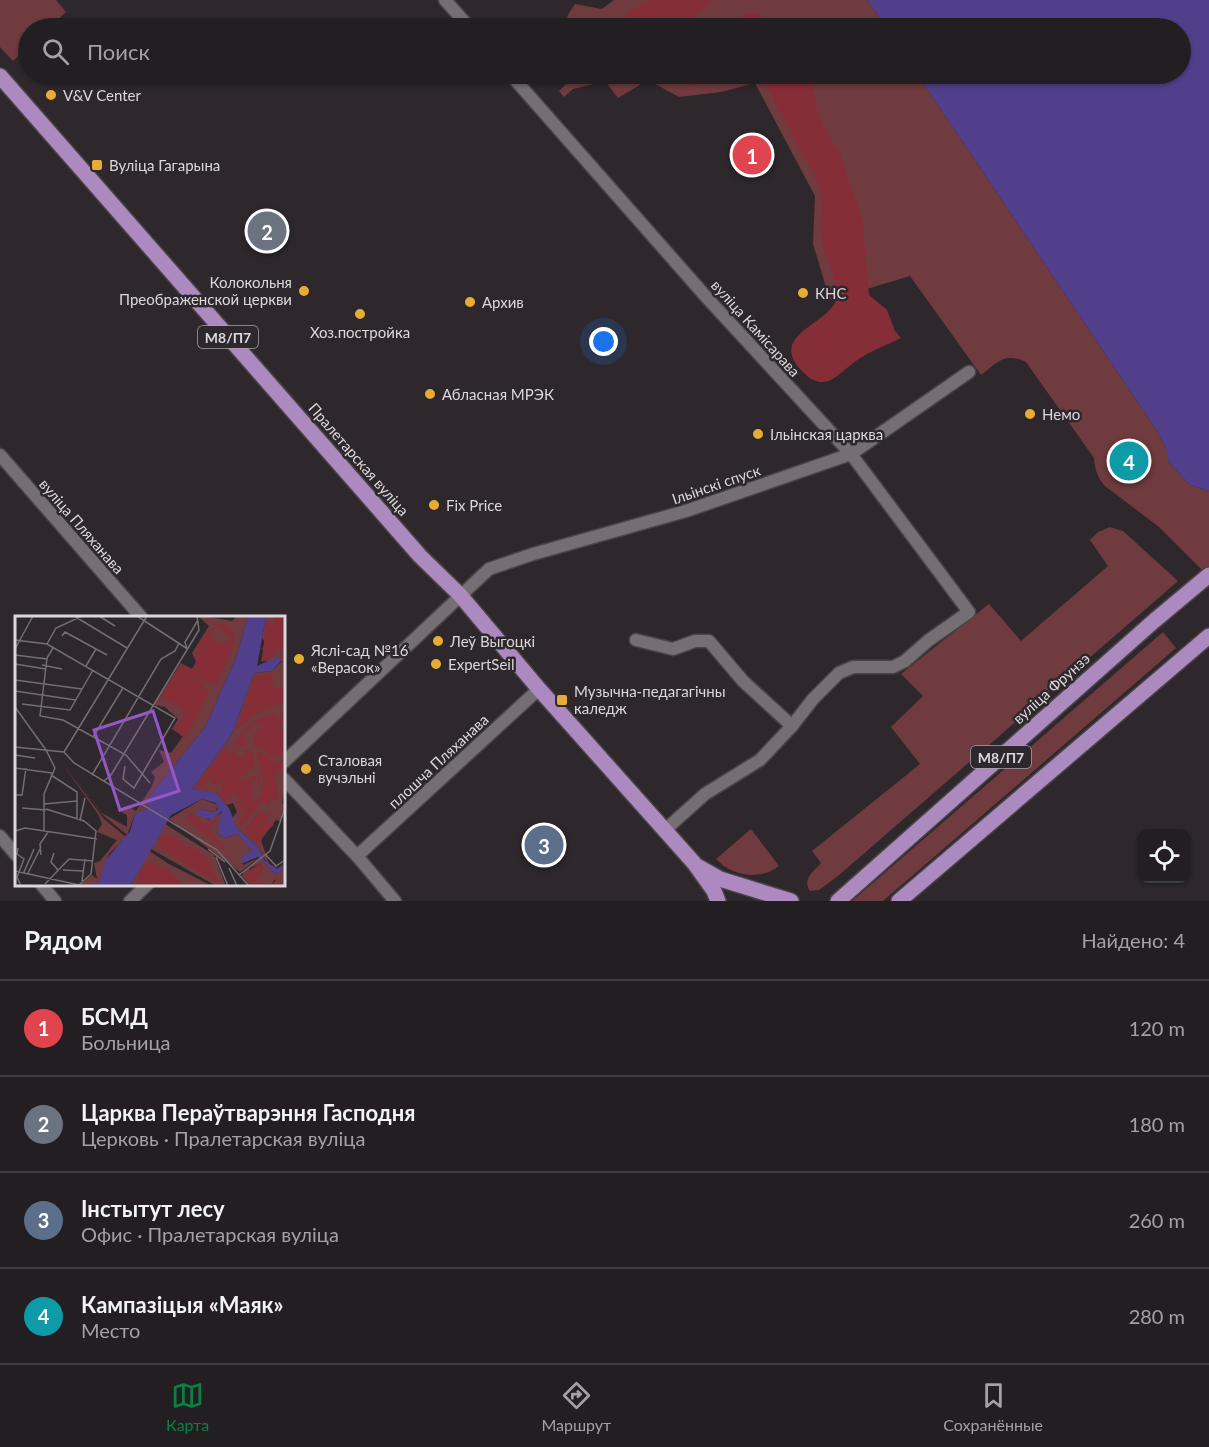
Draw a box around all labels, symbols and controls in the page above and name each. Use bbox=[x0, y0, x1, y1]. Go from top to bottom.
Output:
search box bbox=[18, 18, 1191, 84]
icon: search bbox=[39, 35, 72, 68]
text: Поиск bbox=[87, 38, 150, 65]
place label: V&V Center bbox=[63, 86, 142, 104]
marker: V&V Center bbox=[44, 88, 58, 102]
pin: 1 bbox=[732, 132, 771, 178]
place label: Вуліца Гагарына bbox=[109, 156, 220, 174]
marker: Вуліца Гагарына bbox=[90, 158, 104, 172]
pin: 2 bbox=[248, 208, 286, 254]
place label: Колокольня Преображенской церкви bbox=[119, 273, 292, 308]
street label: вуліца Камісарава bbox=[708, 276, 804, 380]
marker: Колокольня Преображенской церкви bbox=[297, 284, 311, 298]
place label: КНС bbox=[815, 284, 847, 302]
marker: КНС bbox=[796, 286, 810, 300]
place label: Архив bbox=[482, 293, 524, 311]
marker: Архив bbox=[463, 295, 477, 309]
marker: Хоз.постройка bbox=[353, 307, 367, 321]
place label: Хоз.постройка bbox=[310, 323, 410, 341]
road number: М8/П7 bbox=[198, 326, 258, 348]
your location bbox=[589, 327, 618, 356]
place label: Абласная МРЭК bbox=[442, 385, 554, 403]
marker: Абласная МРЭК bbox=[423, 387, 437, 401]
street label: Пралетарская вуліца bbox=[305, 399, 413, 519]
place label: Немо bbox=[1042, 405, 1080, 423]
marker: Немо bbox=[1023, 407, 1037, 421]
place label: Ільінская царква bbox=[770, 425, 883, 443]
marker: Ільінская царква bbox=[751, 427, 765, 441]
pin: 4 bbox=[1110, 438, 1148, 484]
street label: Ільінскі спуск bbox=[669, 460, 763, 508]
street label: вуліца Пляханава bbox=[36, 475, 128, 577]
place label: Fix Price bbox=[446, 496, 502, 514]
marker: Fix Price bbox=[427, 498, 441, 512]
inset map bbox=[15, 616, 285, 886]
place label: Леў Выгоцкі bbox=[449, 632, 535, 650]
marker: Леў Выгоцкі bbox=[431, 634, 445, 648]
place label: Яслі-сад №16 «Верасок» bbox=[310, 641, 409, 676]
street label: вуліца Фрунзэ bbox=[1009, 649, 1093, 727]
marker: Яслі-сад №16 «Верасок» bbox=[292, 652, 306, 666]
place label: ExpertSeil bbox=[448, 655, 514, 673]
marker: ExpertSeil bbox=[429, 657, 443, 671]
place label: Музычна-педагагічны каледж bbox=[574, 682, 726, 717]
marker: Музычна-педагагічны каледж bbox=[555, 693, 569, 707]
street label: плошча Пляханава bbox=[384, 710, 492, 812]
road number: М8/П7 bbox=[971, 746, 1031, 768]
place label: Сталовая вучэльні bbox=[318, 751, 382, 786]
marker: Сталовая вучэльні bbox=[299, 762, 313, 776]
pin: 3 bbox=[524, 822, 564, 868]
map controls bbox=[1137, 829, 1191, 883]
button: locate bbox=[1137, 829, 1191, 883]
text: Рядом bbox=[24, 924, 102, 956]
text: Найдено: 4 bbox=[1082, 928, 1185, 952]
text: БСМД bbox=[81, 1003, 148, 1030]
text: 1 bbox=[38, 1016, 49, 1040]
text: 120 m bbox=[1129, 1016, 1185, 1040]
text: Больница bbox=[81, 1030, 170, 1054]
text: Царква Пераўтварэння Гасподня bbox=[81, 1099, 415, 1126]
text: 2 bbox=[38, 1112, 49, 1136]
text: 180 m bbox=[1129, 1112, 1185, 1136]
text: Церковь · Пралетарская вуліца bbox=[81, 1126, 365, 1150]
text: Інстытут лесу bbox=[81, 1195, 225, 1222]
text: 3 bbox=[38, 1208, 49, 1232]
text: 260 m bbox=[1129, 1208, 1185, 1232]
text: Офис · Пралетарская вуліца bbox=[81, 1222, 339, 1246]
text: Кампазіцыя «Маяк» bbox=[81, 1291, 284, 1318]
text: 4 bbox=[38, 1304, 49, 1328]
text: 280 m bbox=[1129, 1304, 1185, 1328]
text: Место bbox=[81, 1318, 140, 1342]
tab: Карта bbox=[166, 1379, 209, 1434]
tab: Маршрут bbox=[541, 1379, 611, 1434]
tab: Сохранённые bbox=[943, 1379, 1043, 1434]

